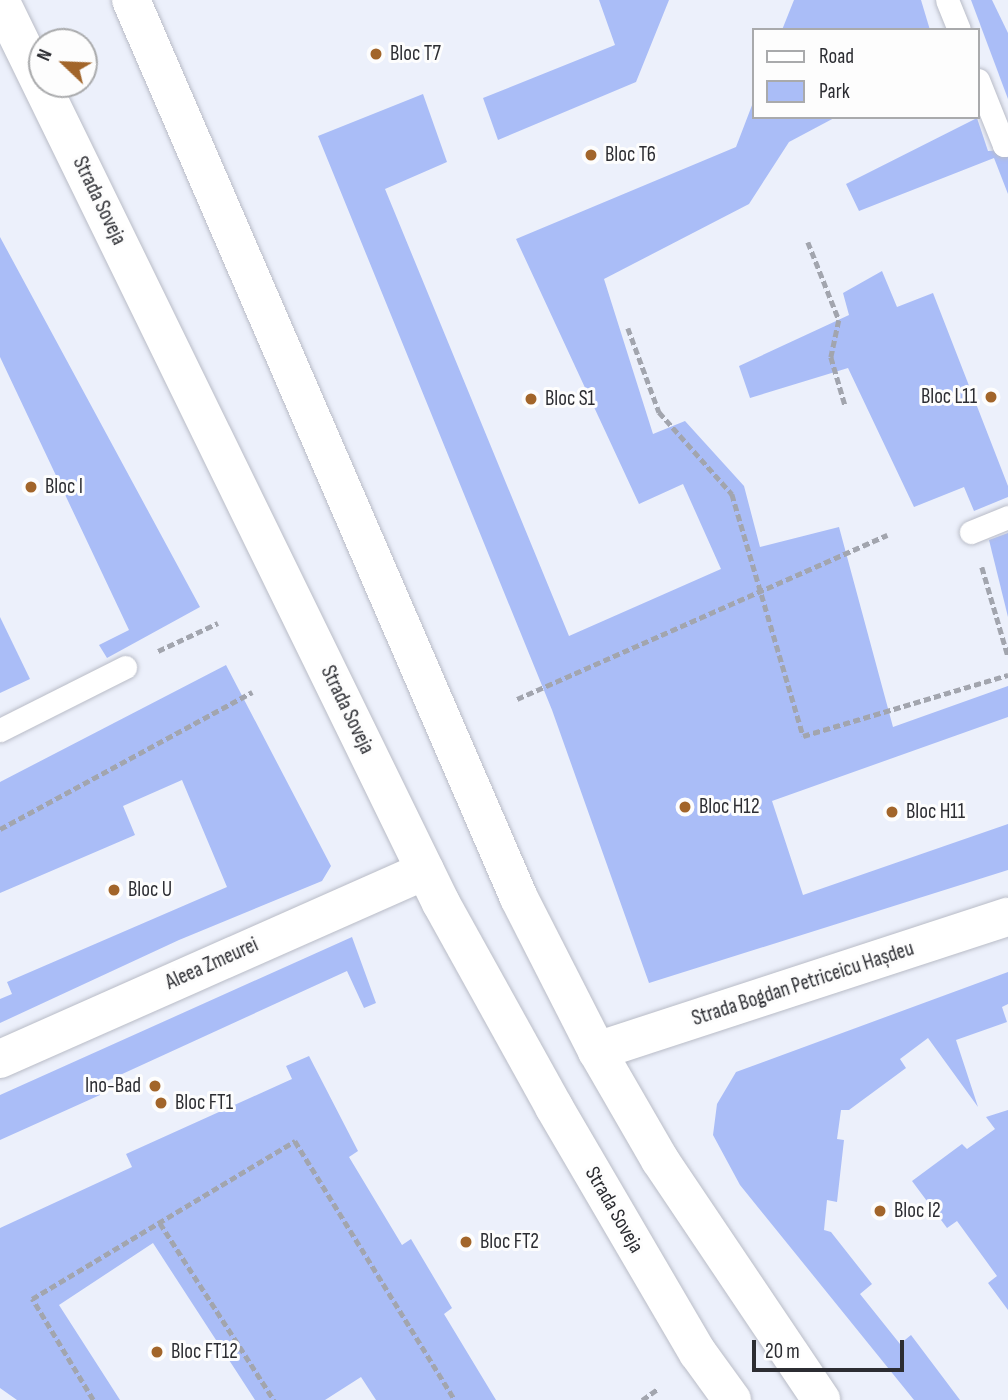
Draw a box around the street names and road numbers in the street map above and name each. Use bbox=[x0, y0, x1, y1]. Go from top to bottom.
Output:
street label: Strada Soveja bbox=[67, 153, 131, 249]
street label: Strada Soveja bbox=[315, 662, 379, 758]
street label: Aleea Zmeurei bbox=[162, 932, 262, 996]
street label: Strada Bogdan Petriceicu Hașdeu bbox=[689, 936, 917, 1032]
street label: Strada Soveja bbox=[579, 1163, 649, 1257]

